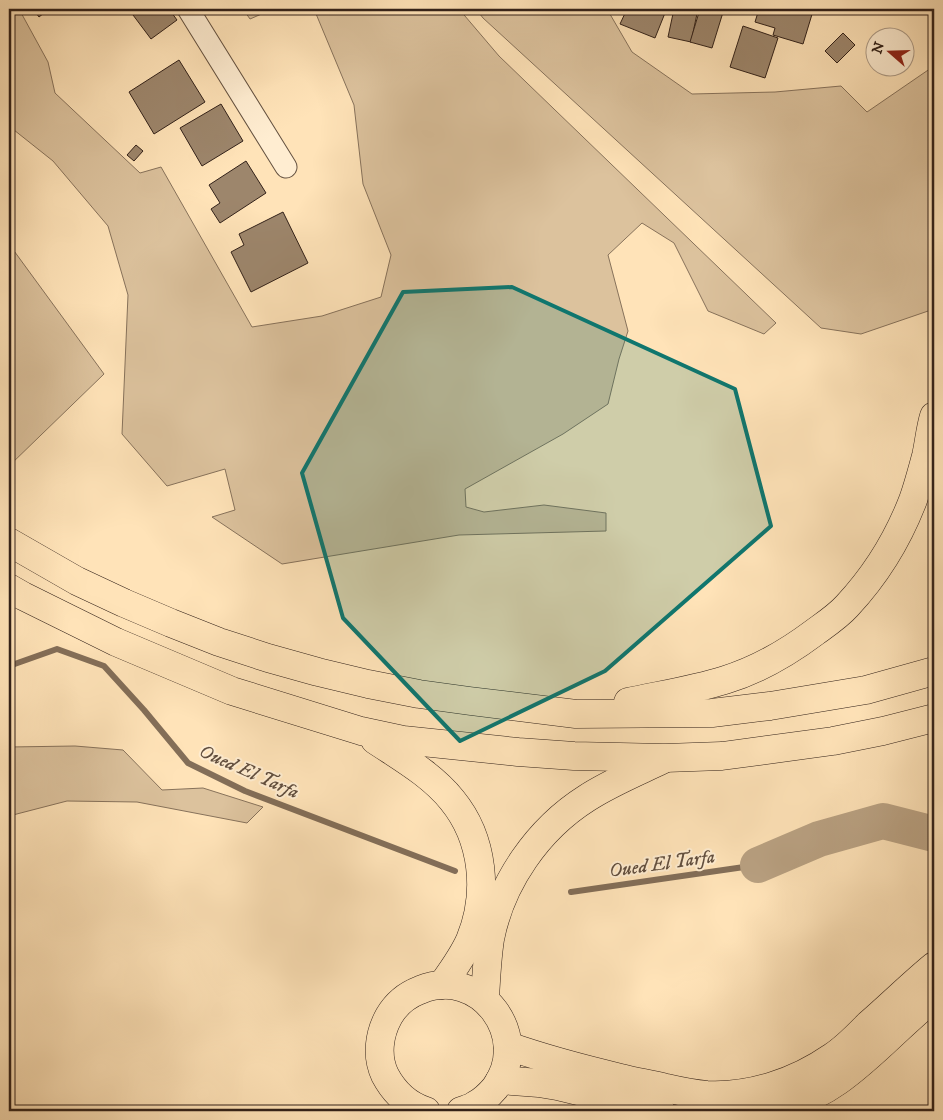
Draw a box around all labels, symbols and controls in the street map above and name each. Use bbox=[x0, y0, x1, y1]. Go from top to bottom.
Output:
north arrow bbox=[866, 28, 916, 78]
text: N bbox=[868, 39, 889, 56]
water label: Oued El Tarfa bbox=[196, 740, 302, 804]
water label: Oued El Tarfa bbox=[608, 845, 716, 883]

